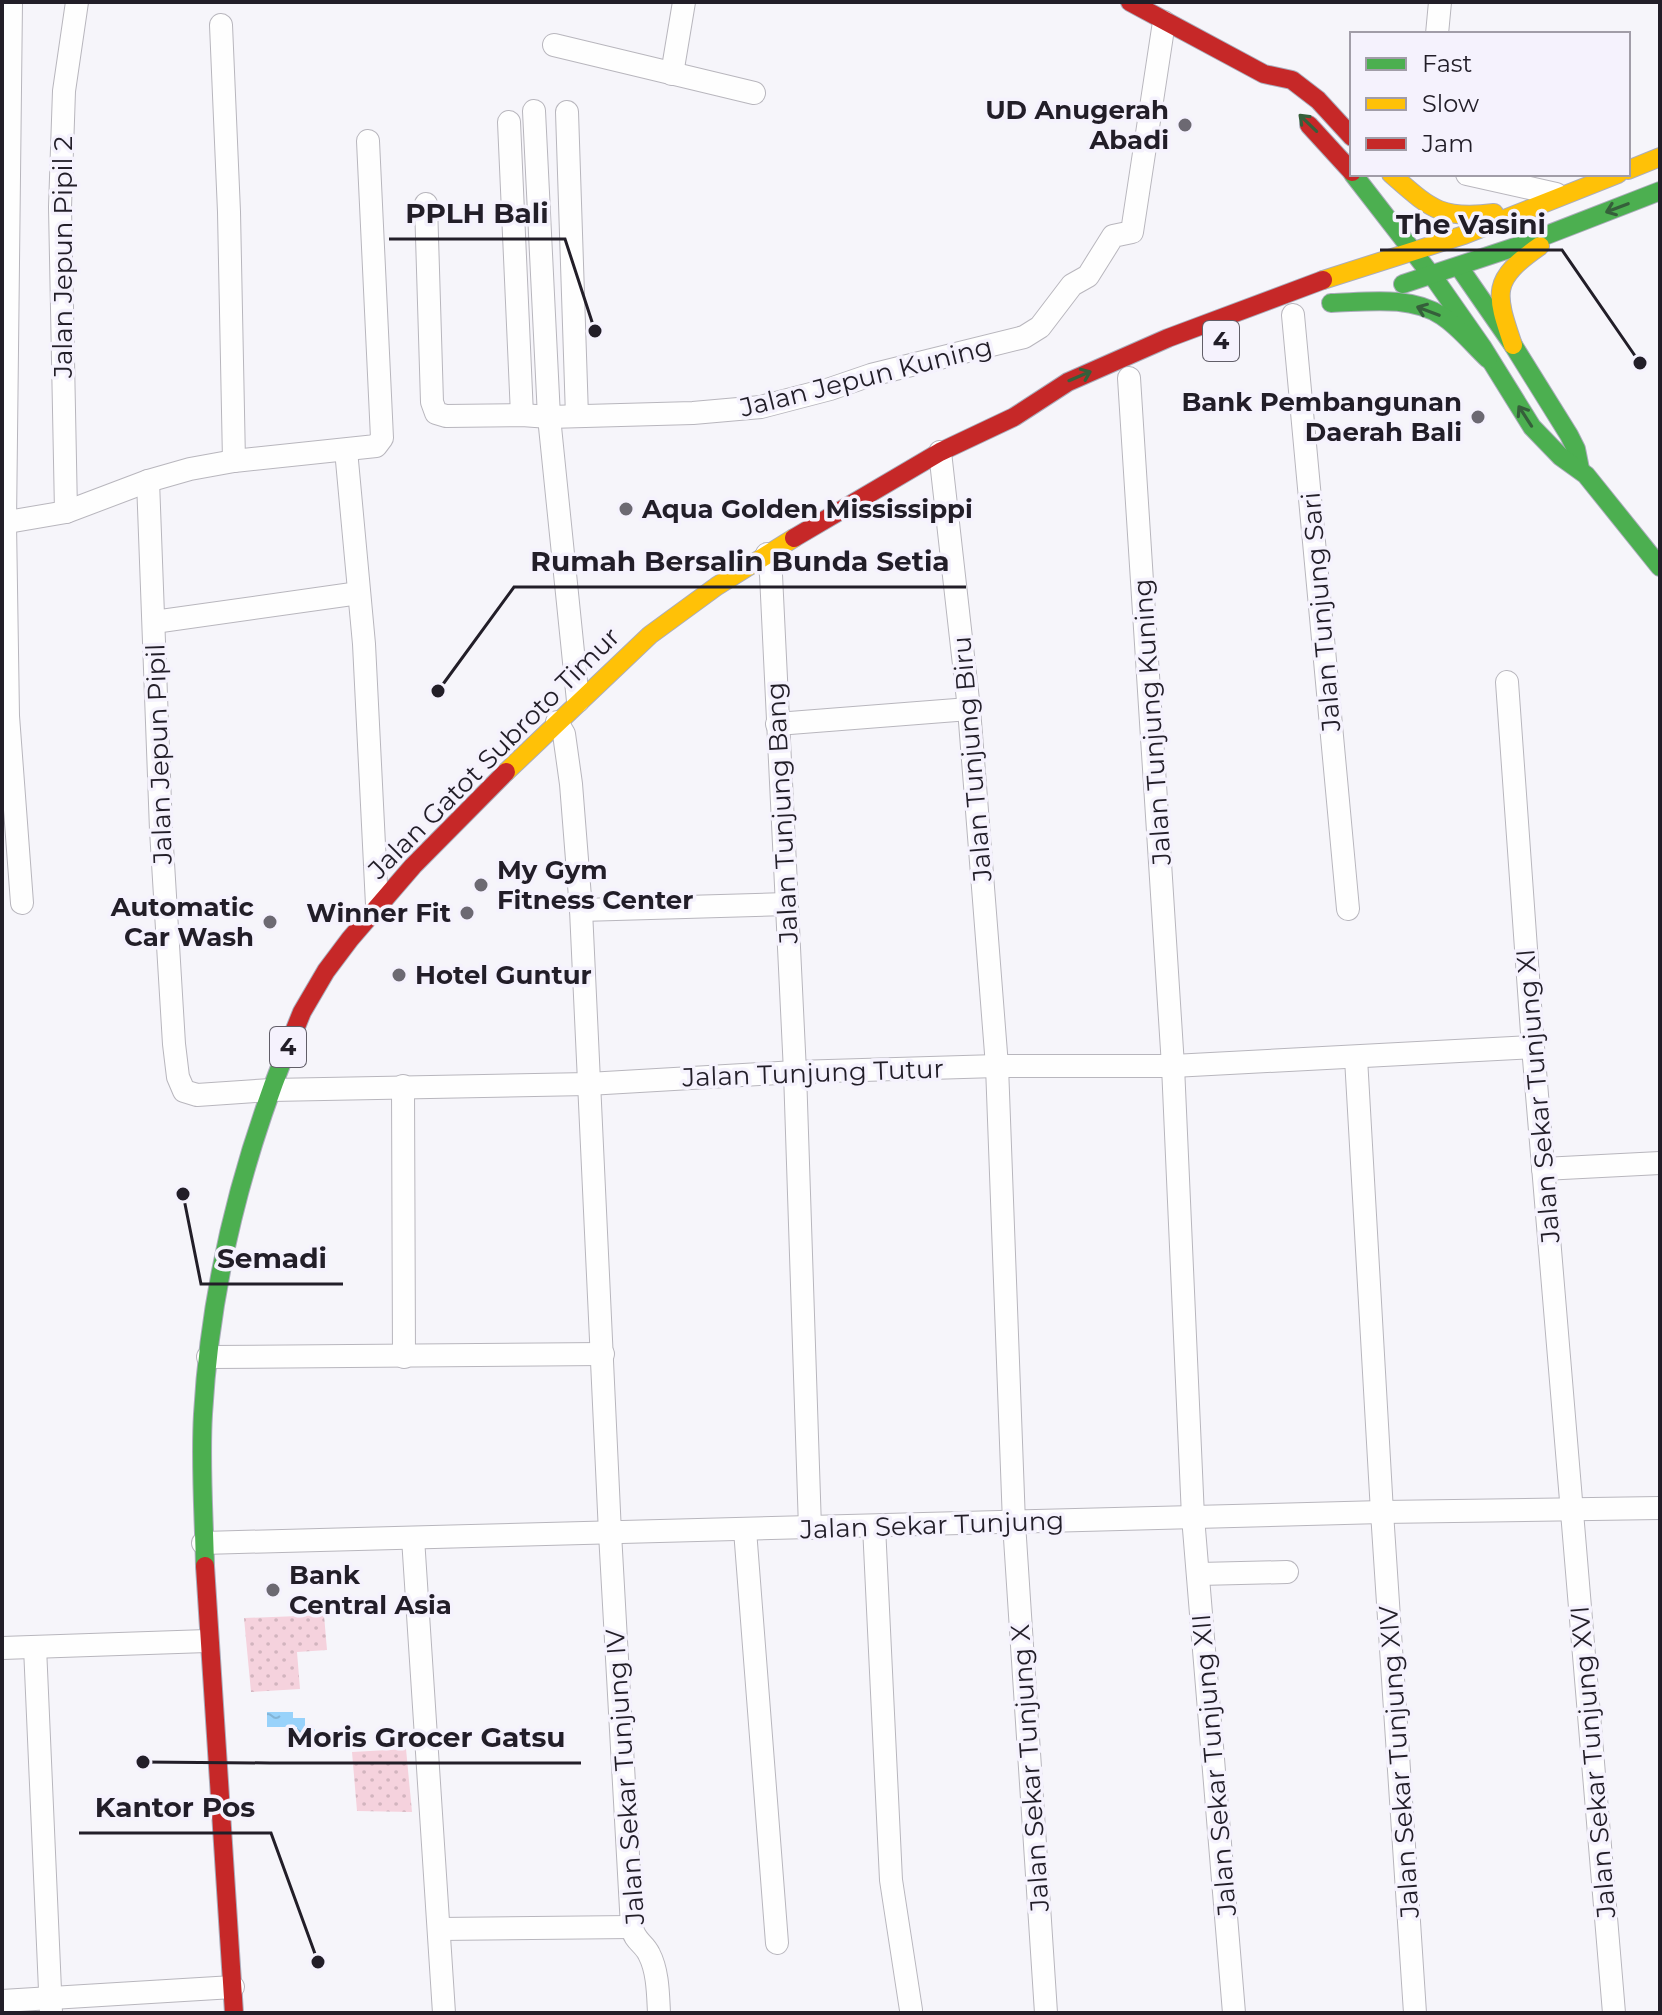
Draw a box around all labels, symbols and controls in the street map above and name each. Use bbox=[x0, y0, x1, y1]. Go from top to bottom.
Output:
legend bbox=[1350, 32, 1630, 176]
text: Fast bbox=[1422, 49, 1473, 78]
text: Slow bbox=[1422, 89, 1479, 118]
place label: UD Anugerah Abadi bbox=[985, 94, 1169, 156]
one-way arrow bbox=[1298, 114, 1318, 133]
marker: UD Anugerah Abadi bbox=[1176, 116, 1194, 134]
text: Jam bbox=[1421, 129, 1474, 158]
street label: Jalan Jepun Pipil 2 bbox=[47, 136, 79, 379]
callout: PPLH Bali bbox=[389, 187, 565, 239]
text: PPLH Bali bbox=[405, 196, 549, 230]
callout: The Vasini bbox=[1380, 198, 1562, 250]
one-way arrow bbox=[1605, 202, 1630, 216]
text: The Vasini bbox=[1396, 207, 1546, 241]
one-way arrow bbox=[1416, 303, 1441, 317]
road number: 4 bbox=[1203, 321, 1239, 361]
street label: Jalan Jepun Kuning bbox=[736, 330, 995, 424]
one-way arrow bbox=[1068, 368, 1092, 383]
place label: Bank Pembangunan Daerah Bali bbox=[1181, 386, 1462, 448]
one-way arrow bbox=[1516, 405, 1533, 427]
marker: Bank Pembangunan Daerah Bali bbox=[1469, 408, 1487, 426]
street label: Jalan Tunjung Sari bbox=[1295, 491, 1347, 734]
place label: Aqua Golden Mississippi bbox=[641, 493, 973, 525]
marker: Aqua Golden Mississippi bbox=[617, 500, 635, 518]
callout: Rumah Bersalin Bunda Setia bbox=[514, 535, 966, 587]
text: Rumah Bersalin Bunda Setia bbox=[530, 544, 950, 578]
street label: Jalan Tunjung Kuning bbox=[1126, 578, 1178, 867]
street label: Jalan Gatot Subroto Timur bbox=[361, 621, 626, 886]
street label: Jalan Tunjung Biru bbox=[945, 635, 999, 884]
street label: Jalan Jepun Pipil bbox=[139, 643, 179, 866]
street label: Jalan Tunjung Bang bbox=[759, 681, 805, 946]
place label: My Gym Fitness Center bbox=[497, 854, 693, 916]
marker: My Gym Fitness Center bbox=[472, 876, 490, 894]
place label: Automatic Car Wash bbox=[110, 891, 254, 953]
place label: Winner Fit bbox=[306, 897, 451, 929]
marker: Winner Fit bbox=[458, 904, 476, 922]
marker: Automatic Car Wash bbox=[261, 913, 279, 931]
street label: Jalan Sekar Tunjung XI bbox=[1509, 947, 1567, 1246]
place label: Hotel Guntur bbox=[415, 959, 592, 991]
marker: Hotel Guntur bbox=[390, 966, 408, 984]
road number: 4 bbox=[270, 1027, 306, 1067]
street label: Jalan Tunjung Tutur bbox=[681, 1052, 944, 1094]
callout: Semadi bbox=[201, 1232, 343, 1284]
text: Semadi bbox=[217, 1241, 327, 1275]
street label: Jalan Sekar Tunjung bbox=[798, 1504, 1065, 1546]
place label: Bank Central Asia bbox=[289, 1559, 452, 1621]
marker: Bank Central Asia bbox=[264, 1581, 282, 1599]
street label: Jalan Sekar Tunjung XIV bbox=[1372, 1604, 1426, 1920]
street label: Jalan Sekar Tunjung XVI bbox=[1563, 1605, 1623, 1920]
street label: Jalan Sekar Tunjung XII bbox=[1185, 1613, 1243, 1918]
street label: Jalan Sekar Tunjung X bbox=[1004, 1623, 1056, 1914]
street label: Jalan Sekar Tunjung IV bbox=[599, 1627, 651, 1927]
callout: Moris Grocer Gatsu bbox=[270, 1711, 581, 1763]
text: Moris Grocer Gatsu bbox=[286, 1720, 566, 1754]
callout: Kantor Pos bbox=[79, 1781, 271, 1833]
text: Kantor Pos bbox=[95, 1790, 255, 1824]

